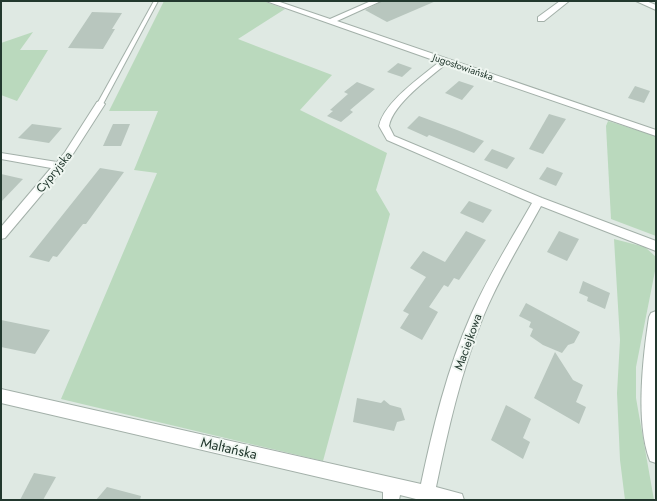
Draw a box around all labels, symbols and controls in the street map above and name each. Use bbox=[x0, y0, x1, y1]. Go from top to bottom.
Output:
street label: Jugosłowiańska bbox=[429, 49, 495, 84]
street label: Cypryjska bbox=[32, 147, 77, 197]
street label: Maciejkowa bbox=[449, 311, 487, 373]
street label: Maltańska bbox=[199, 432, 259, 464]

